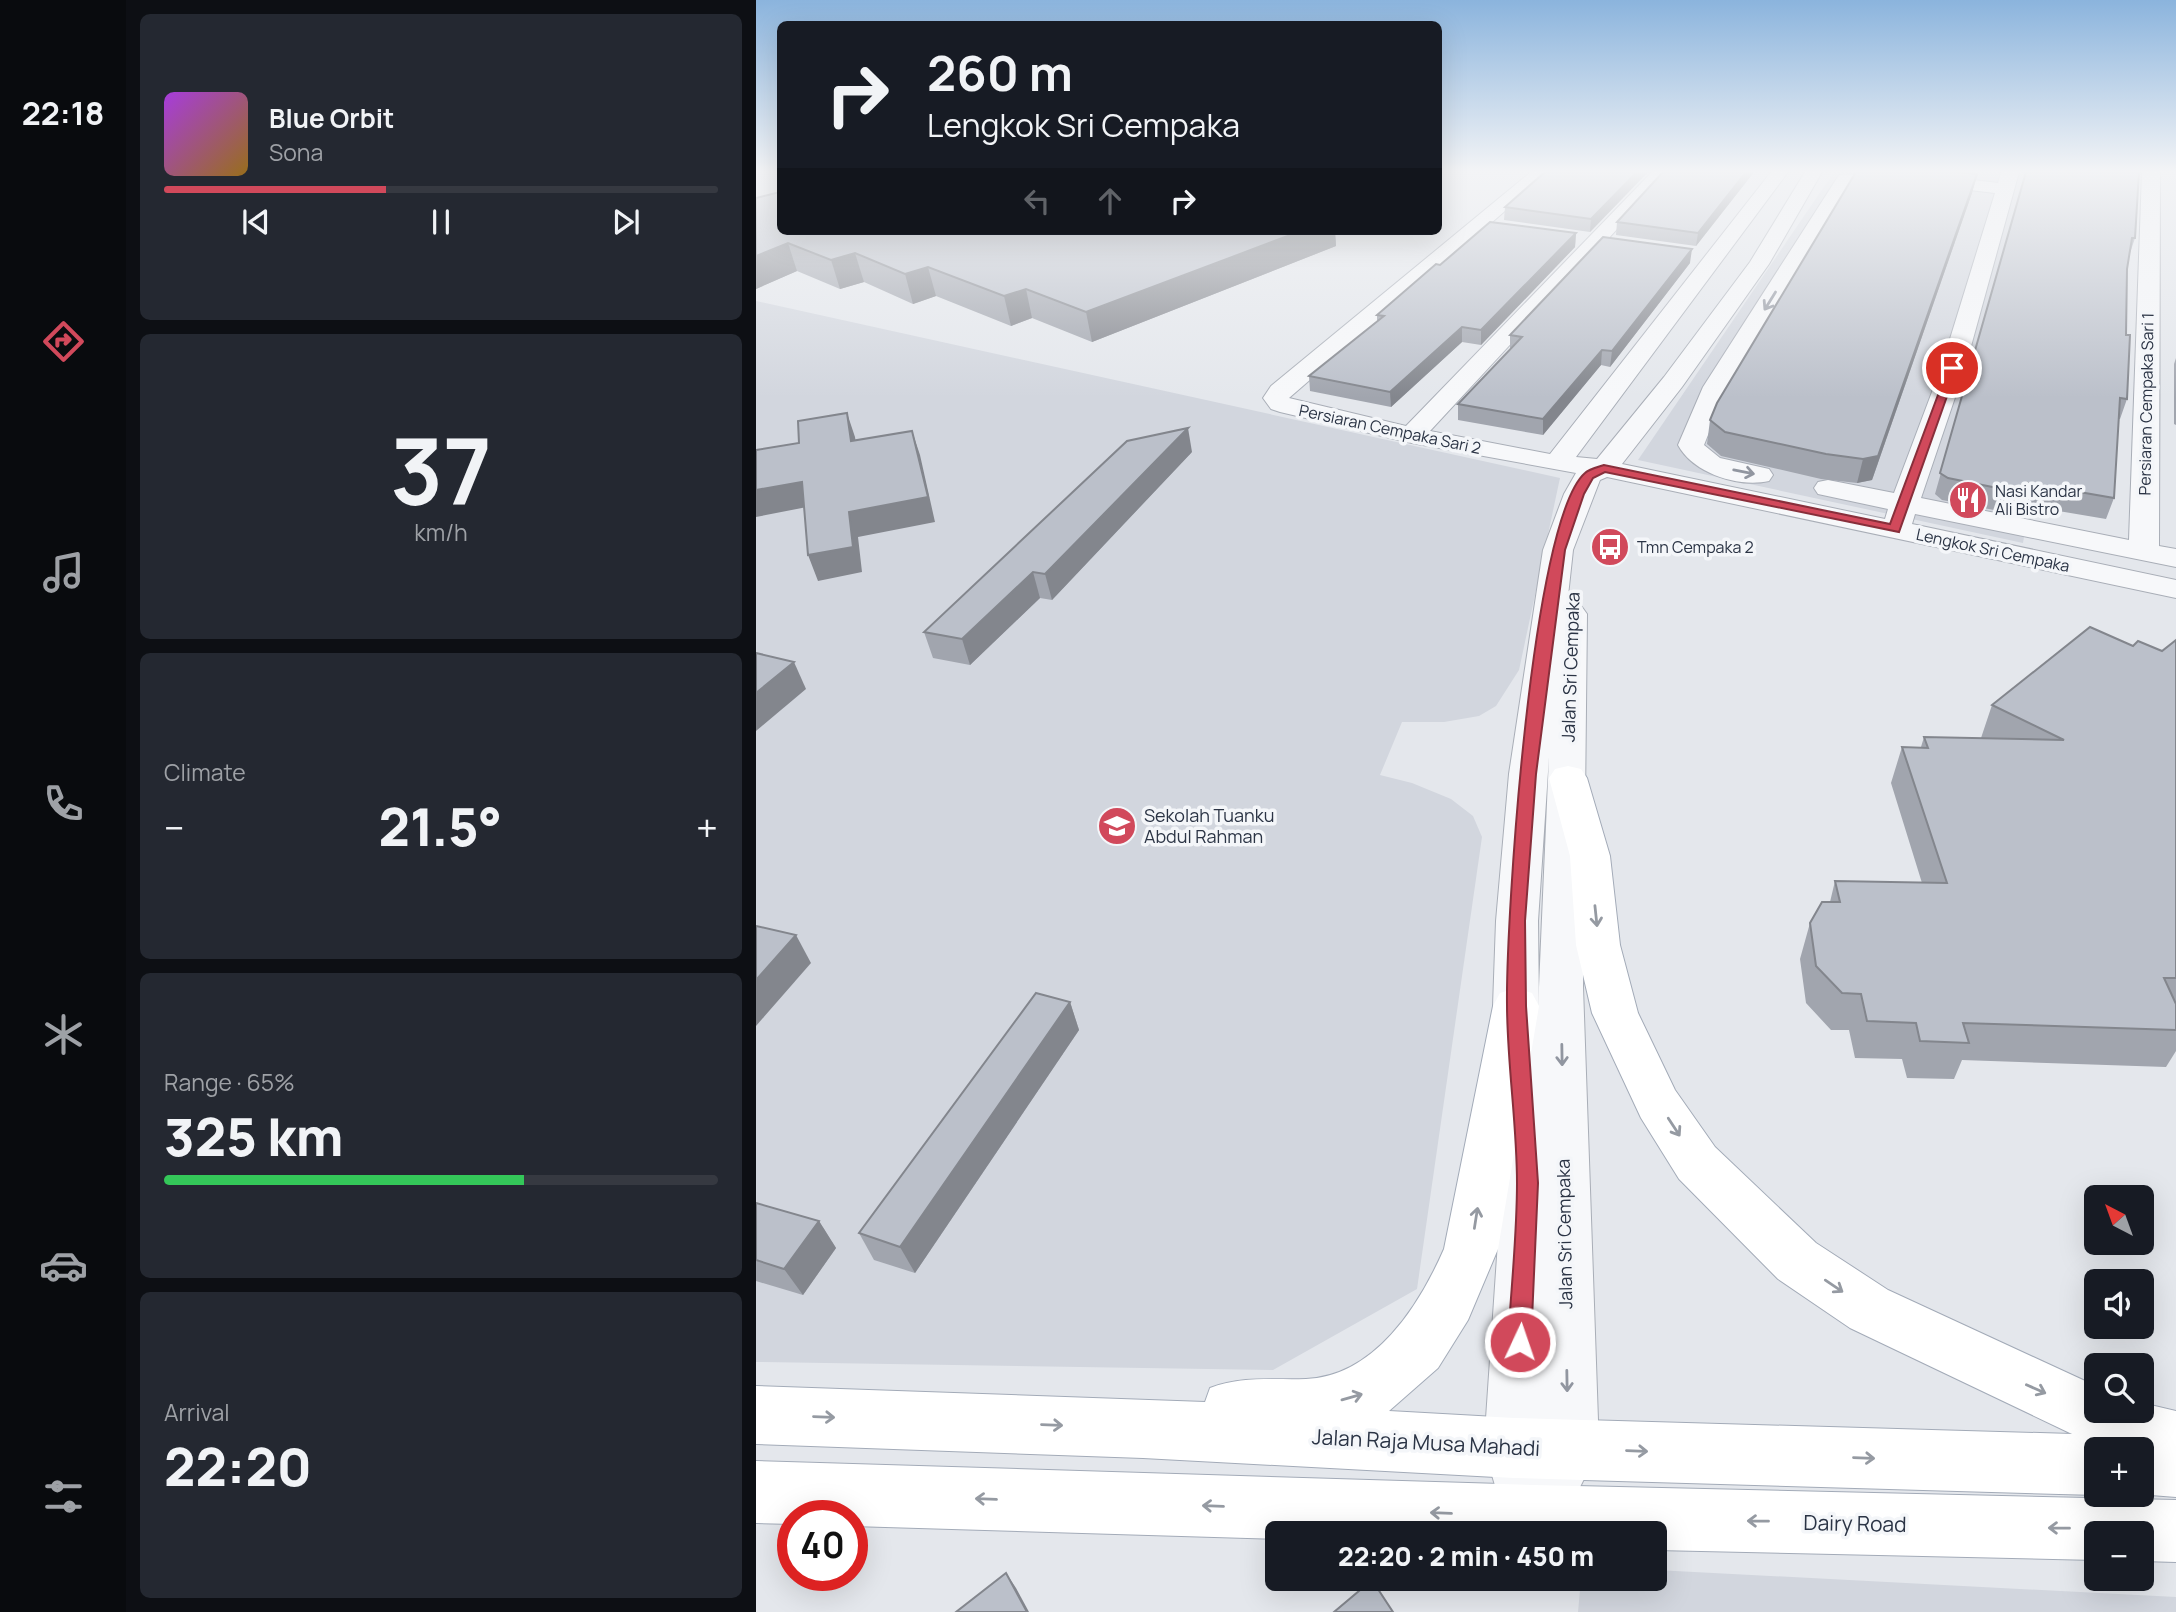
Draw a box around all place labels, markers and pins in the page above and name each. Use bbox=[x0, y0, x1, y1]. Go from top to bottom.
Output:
pin bbox=[1922, 338, 1982, 398]
restaurant icon: Nasi Kandar Ali Bistro bbox=[1947, 479, 1989, 521]
place label: Nasi Kandar Ali Bistro bbox=[1995, 480, 2082, 520]
bus stop icon: Tmn Cempaka 2 bbox=[1589, 526, 1631, 568]
place label: Tmn Cempaka 2 bbox=[1637, 536, 1754, 558]
place label: Sekolah Tuanku Abdul Rahman bbox=[1144, 803, 1274, 848]
school or university icon: Sekolah Tuanku Abdul Rahman bbox=[1096, 805, 1138, 847]

